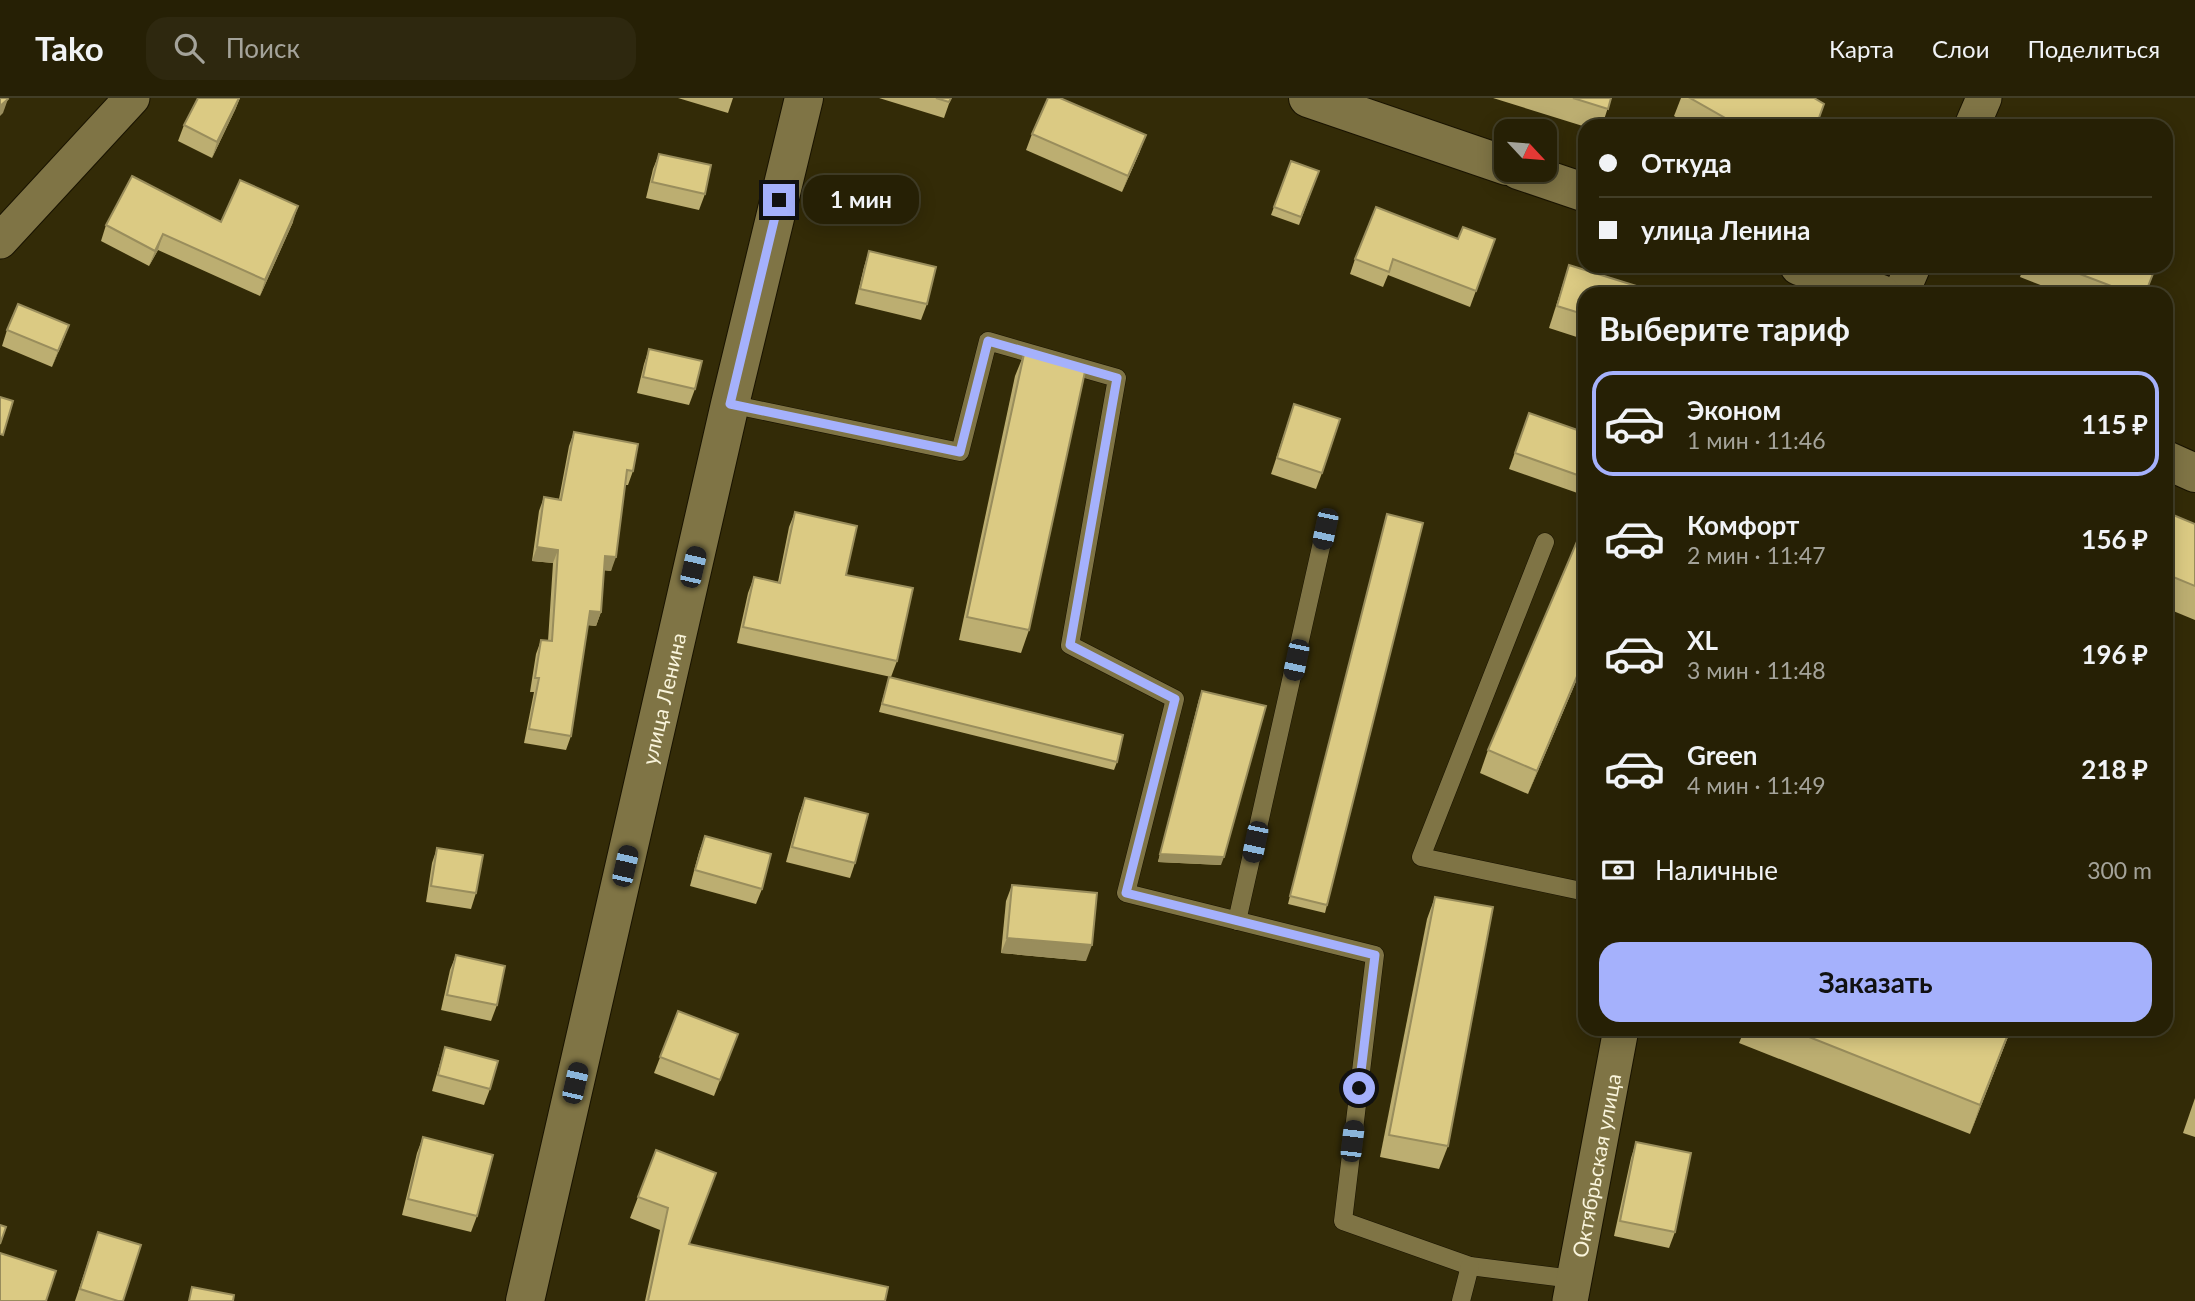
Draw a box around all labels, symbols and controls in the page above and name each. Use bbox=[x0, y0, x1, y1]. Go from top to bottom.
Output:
search box bbox=[146, 17, 636, 80]
text: Tako bbox=[35, 28, 104, 68]
icon: search bbox=[170, 29, 208, 67]
text: Поиск bbox=[226, 32, 300, 64]
text: Карта bbox=[1829, 34, 1894, 63]
text: Слои bbox=[1932, 34, 1989, 63]
text: Поделиться bbox=[2027, 34, 2160, 63]
north arrow bbox=[1494, 119, 1558, 182]
map controls bbox=[1494, 119, 1557, 182]
text: Откуда bbox=[1641, 147, 1732, 179]
callout: 1 мин bbox=[804, 176, 919, 224]
route end bbox=[763, 184, 795, 216]
text: 1 мин bbox=[830, 185, 892, 213]
text: улица Ленина bbox=[1641, 214, 1811, 246]
text: Выберите тариф bbox=[1599, 309, 1850, 348]
icon: car bbox=[1603, 392, 1666, 455]
text: Эконом bbox=[1687, 394, 1781, 426]
text: 115 ₽ bbox=[2081, 408, 2148, 440]
text: 1 мин · 11:46 bbox=[1687, 426, 1826, 454]
car bbox=[1311, 506, 1340, 552]
icon: car bbox=[1603, 507, 1666, 570]
text: Комфорт bbox=[1687, 509, 1799, 541]
text: 156 ₽ bbox=[2081, 523, 2148, 555]
text: 2 мин · 11:47 bbox=[1687, 541, 1826, 569]
car bbox=[679, 544, 708, 590]
icon: car bbox=[1603, 622, 1666, 685]
text: XL bbox=[1687, 624, 1718, 656]
street label: улица Ленина bbox=[635, 630, 690, 767]
car bbox=[1282, 637, 1311, 683]
text: 196 ₽ bbox=[2081, 638, 2148, 670]
text: 3 мин · 11:48 bbox=[1687, 656, 1826, 684]
icon: car bbox=[1603, 737, 1666, 800]
text: Green bbox=[1687, 739, 1757, 771]
text: 218 ₽ bbox=[2081, 753, 2148, 785]
text: 4 мин · 11:49 bbox=[1687, 771, 1826, 799]
car bbox=[1241, 819, 1270, 865]
car bbox=[611, 843, 640, 889]
icon: cash bbox=[1599, 851, 1637, 889]
text: Наличные bbox=[1655, 854, 1778, 886]
text: 300 m bbox=[2087, 856, 2152, 884]
button: Заказать bbox=[1599, 942, 2152, 1022]
car bbox=[561, 1060, 590, 1106]
street label: Октябрьская улица bbox=[1566, 1071, 1625, 1259]
route start bbox=[1343, 1072, 1375, 1104]
car bbox=[1340, 1119, 1365, 1163]

